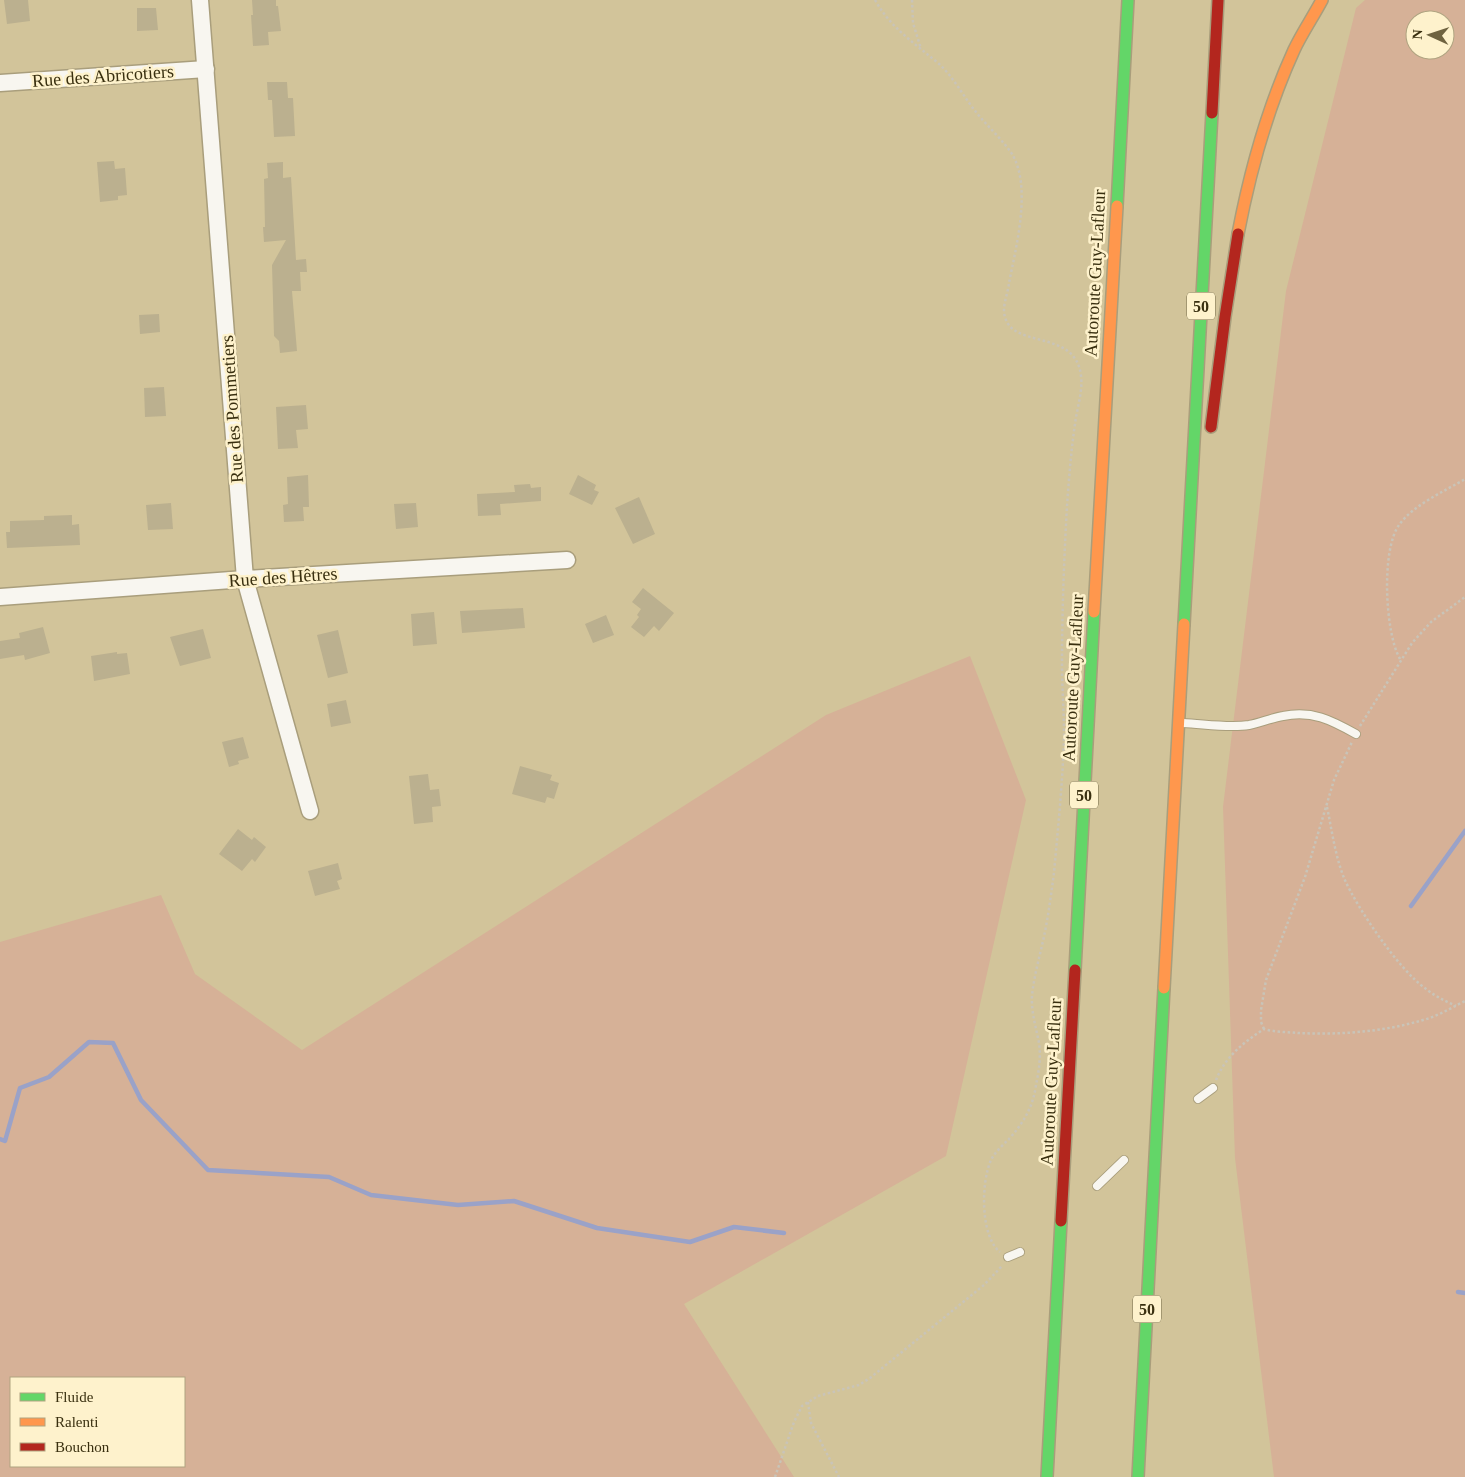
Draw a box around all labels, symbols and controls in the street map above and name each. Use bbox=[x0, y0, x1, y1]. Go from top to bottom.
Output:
north arrow bbox=[1405, 10, 1455, 60]
text: N bbox=[1410, 29, 1425, 40]
street label: Rue des Abricotiers bbox=[31, 61, 175, 91]
street label: Autoroute Guy-Lafleur bbox=[1081, 189, 1109, 357]
road number: 50 bbox=[1187, 292, 1215, 320]
street label: Rue des Pommetiers bbox=[217, 334, 247, 484]
street label: Rue des Hêtres bbox=[228, 563, 338, 591]
street label: Autoroute Guy-Lafleur bbox=[1059, 594, 1087, 762]
road number: 50 bbox=[1070, 782, 1098, 808]
street label: Autoroute Guy-Lafleur bbox=[1037, 998, 1065, 1166]
road number: 50 bbox=[1133, 1296, 1161, 1322]
legend bbox=[10, 1377, 185, 1467]
text: Fluide bbox=[55, 1389, 94, 1405]
text: Ralenti bbox=[55, 1414, 98, 1430]
text: Bouchon bbox=[55, 1439, 110, 1455]

